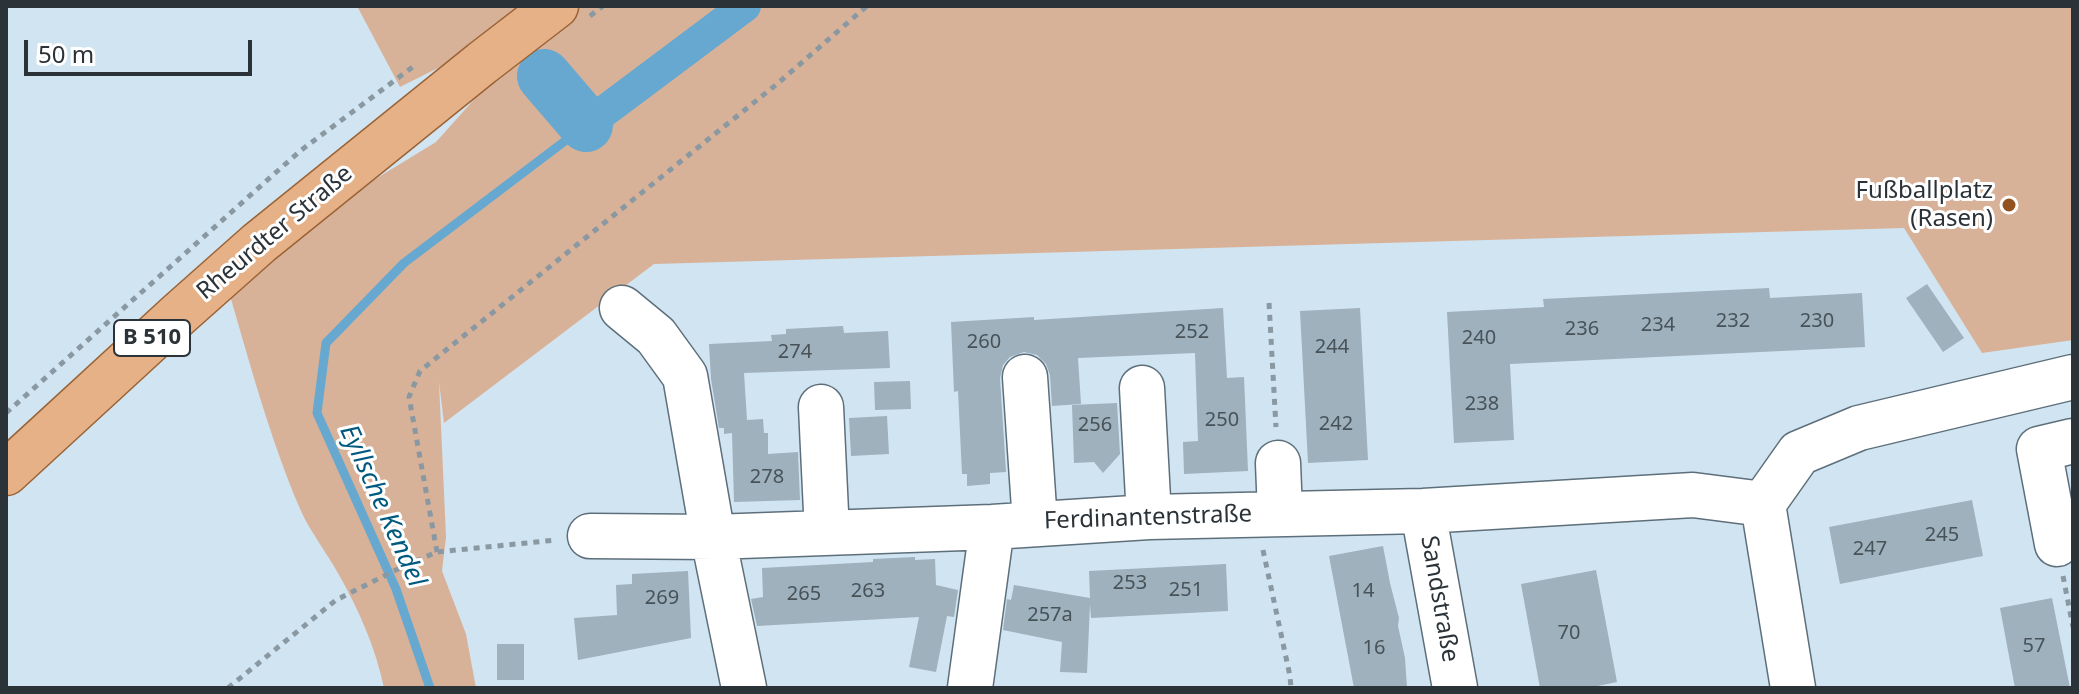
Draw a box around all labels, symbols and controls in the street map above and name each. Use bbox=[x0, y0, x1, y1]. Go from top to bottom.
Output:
scale bar bbox=[28, 24, 256, 74]
text: 50 m bbox=[38, 37, 94, 70]
street label: Rheurdter Straße bbox=[191, 160, 359, 306]
place label: Fußballplatz (Rasen) bbox=[1856, 177, 1993, 233]
marker: Fußballplatz (Rasen) bbox=[2000, 196, 2018, 214]
house number: 232 bbox=[1716, 309, 1750, 333]
house number: 230 bbox=[1800, 309, 1834, 333]
house number: 234 bbox=[1641, 313, 1675, 337]
house number: 236 bbox=[1565, 317, 1599, 341]
road number: B 510 bbox=[114, 320, 190, 356]
house number: 252 bbox=[1175, 320, 1209, 344]
house number: 240 bbox=[1462, 326, 1496, 350]
house number: 260 bbox=[967, 330, 1001, 354]
house number: 244 bbox=[1315, 335, 1349, 359]
house number: 274 bbox=[778, 340, 812, 364]
house number: 238 bbox=[1465, 392, 1499, 416]
house number: 250 bbox=[1205, 408, 1239, 432]
house number: 242 bbox=[1319, 412, 1353, 436]
house number: 256 bbox=[1078, 413, 1112, 437]
water label: Eyllsche Kendel bbox=[332, 420, 432, 592]
house number: 278 bbox=[750, 465, 784, 489]
street label: Ferdinantenstraße bbox=[1043, 500, 1253, 536]
house number: 245 bbox=[1925, 523, 1959, 547]
street label: Sandstraße bbox=[1414, 533, 1464, 665]
house number: 247 bbox=[1853, 537, 1887, 561]
house number: 253 bbox=[1113, 571, 1147, 595]
house number: 251 bbox=[1169, 578, 1203, 602]
house number: 263 bbox=[851, 579, 885, 603]
house number: 14 bbox=[1352, 579, 1374, 603]
house number: 265 bbox=[787, 582, 821, 606]
house number: 269 bbox=[645, 586, 679, 610]
house number: 257a bbox=[1027, 603, 1073, 627]
house number: 70 bbox=[1558, 621, 1580, 645]
house number: 57 bbox=[2023, 634, 2045, 658]
house number: 16 bbox=[1363, 636, 1385, 660]

